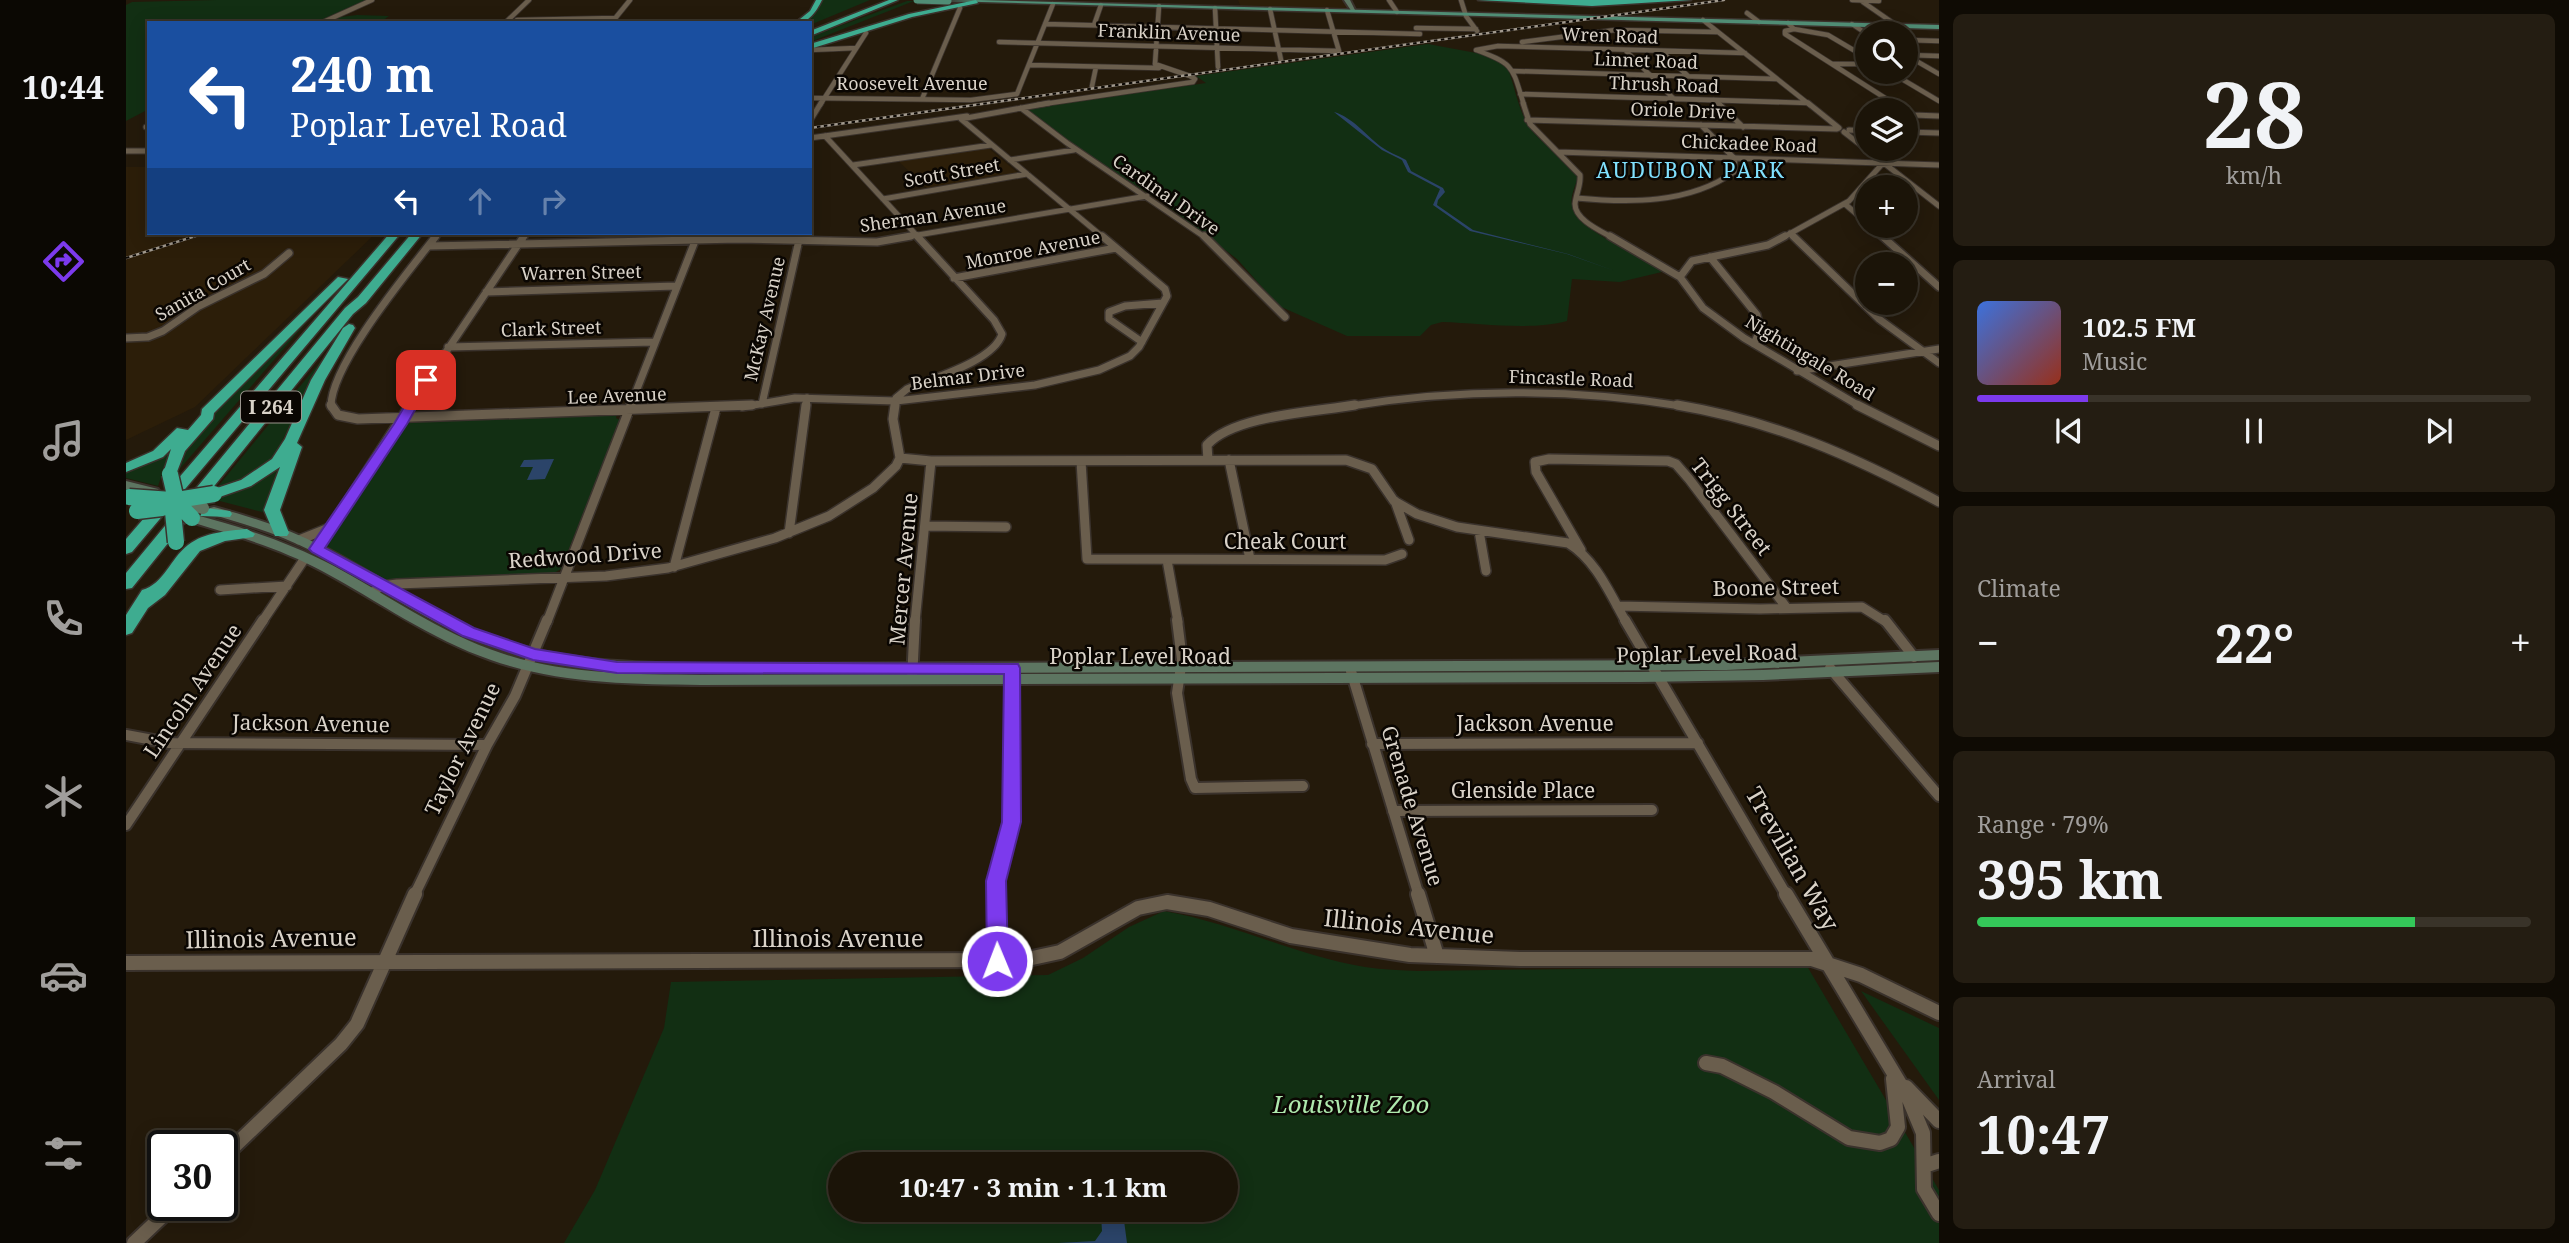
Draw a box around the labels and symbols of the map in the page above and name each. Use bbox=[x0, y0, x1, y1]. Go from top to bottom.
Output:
street label: Franklin Avenue bbox=[1097, 18, 1241, 46]
street label: Wren Road bbox=[1561, 21, 1659, 49]
street label: Linnet Road bbox=[1594, 46, 1699, 74]
street label: Thrush Road bbox=[1609, 70, 1719, 98]
street label: Roosevelt Avenue bbox=[836, 71, 988, 95]
street label: Oriole Drive bbox=[1630, 96, 1736, 124]
street label: Chickadee Road bbox=[1681, 129, 1817, 157]
street label: Cardinal Drive bbox=[1108, 148, 1225, 240]
street label: Scott Street bbox=[902, 152, 1001, 192]
district label: AUDUBON PARK bbox=[1596, 156, 1786, 184]
street label: Sherman Avenue bbox=[858, 193, 1007, 237]
street label: Monroe Avenue bbox=[964, 224, 1102, 274]
street label: Sanita Court bbox=[151, 252, 254, 326]
street label: McKay Avenue bbox=[738, 254, 790, 383]
street label: Warren Street bbox=[520, 259, 642, 285]
street label: Nightingale Road bbox=[1741, 309, 1880, 405]
street label: Clark Street bbox=[500, 314, 602, 342]
pin bbox=[396, 350, 456, 410]
street label: Belmar Drive bbox=[910, 357, 1026, 395]
street label: Fincastle Road bbox=[1508, 364, 1634, 392]
street label: Lee Avenue bbox=[567, 381, 667, 409]
road number: I 264 bbox=[241, 392, 301, 422]
street label: Trigg Street bbox=[1685, 452, 1779, 561]
street label: Mercer Avenue bbox=[882, 492, 924, 646]
street label: Cheak Court bbox=[1224, 527, 1346, 555]
street label: Redwood Drive bbox=[507, 536, 663, 574]
street label: Boone Street bbox=[1712, 572, 1840, 602]
street label: Lincoln Avenue bbox=[137, 618, 247, 763]
street label: Poplar Level Road bbox=[1616, 637, 1798, 669]
street label: Poplar Level Road bbox=[1049, 642, 1231, 670]
street label: Taylor Avenue bbox=[418, 677, 506, 820]
street label: Jackson Avenue bbox=[231, 708, 390, 738]
street label: Jackson Avenue bbox=[1455, 709, 1614, 737]
street label: Grenade Avenue bbox=[1375, 722, 1451, 889]
street label: Glenside Place bbox=[1451, 776, 1595, 804]
street label: Trevilian Way bbox=[1739, 780, 1848, 937]
street label: Illinois Avenue bbox=[1322, 900, 1496, 951]
street label: Illinois Avenue bbox=[185, 920, 357, 955]
street label: Illinois Avenue bbox=[752, 921, 924, 954]
position arrow bbox=[960, 924, 1034, 998]
park label: Louisville Zoo bbox=[1272, 1087, 1429, 1120]
speed limit sign: 30 bbox=[147, 1130, 238, 1221]

